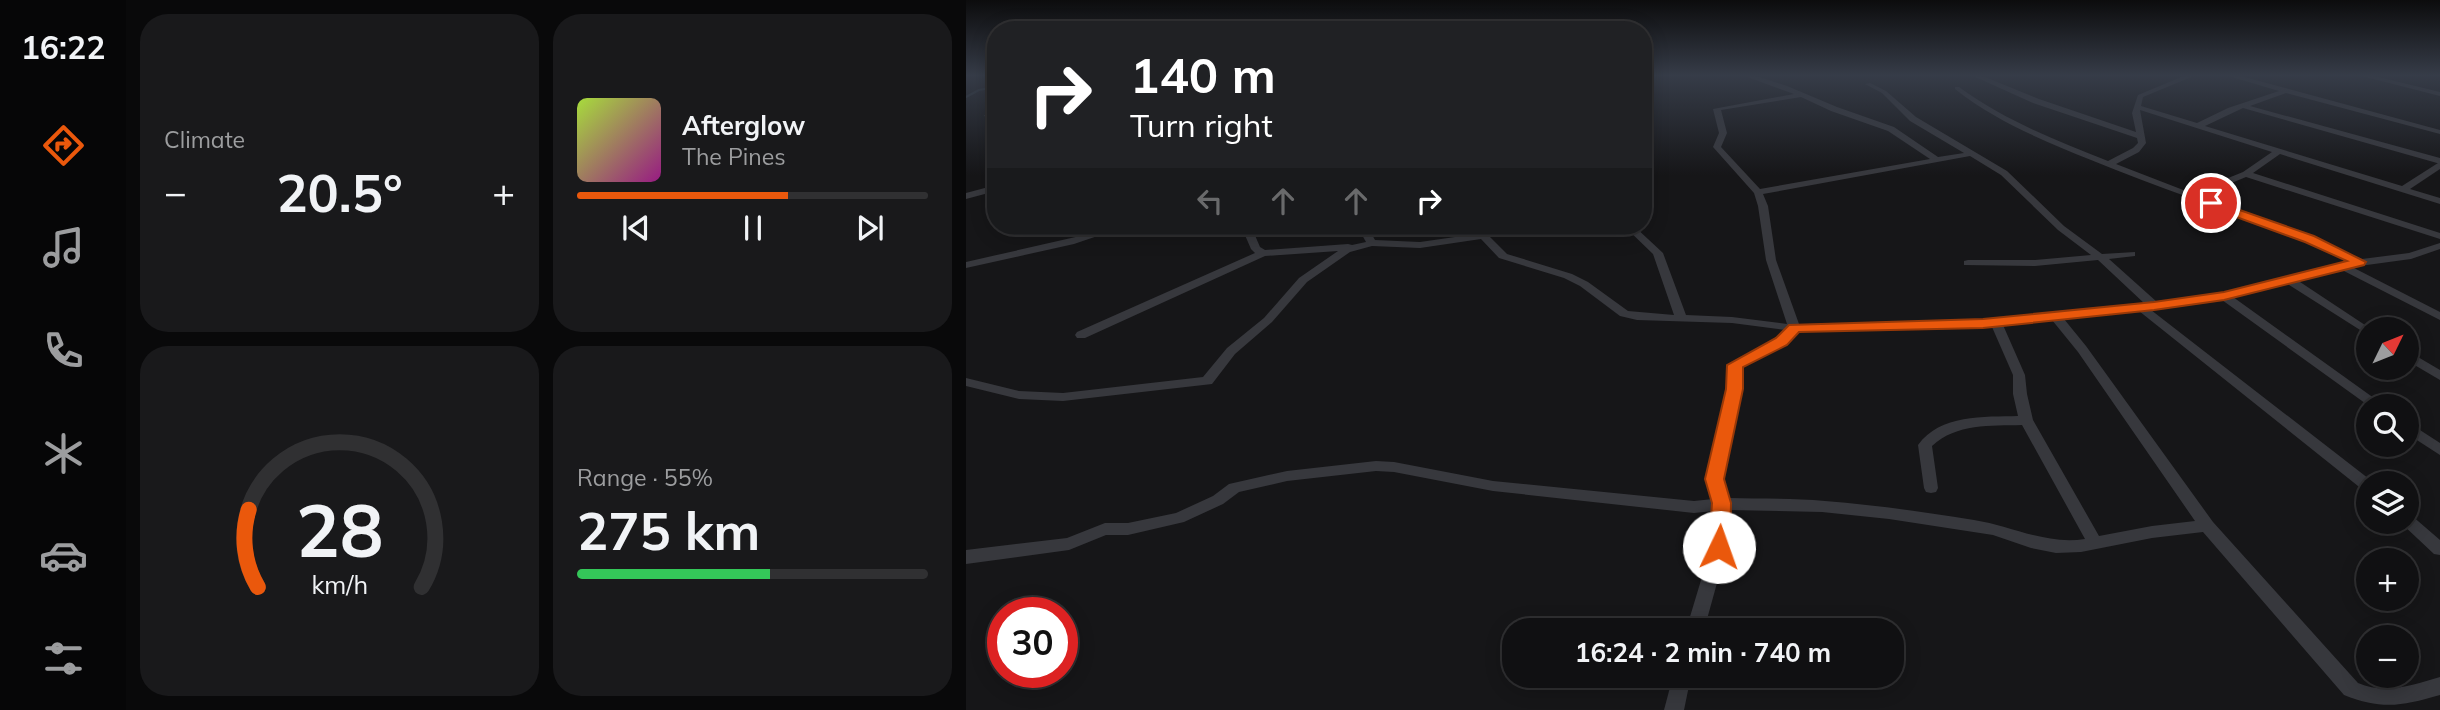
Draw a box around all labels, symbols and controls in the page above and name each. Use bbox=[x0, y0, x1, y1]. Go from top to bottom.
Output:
text: 16:22 bbox=[21, 27, 105, 67]
text: 140 m bbox=[1130, 44, 1276, 105]
icon: right bbox=[1015, 49, 1106, 140]
text: Turn right bbox=[1130, 105, 1273, 145]
text: Afterglow bbox=[682, 109, 805, 142]
icon: directions bbox=[39, 121, 88, 170]
text: Climate bbox=[164, 125, 245, 154]
text: The Pines bbox=[682, 142, 786, 171]
text: 20.5° bbox=[276, 160, 403, 225]
text: − bbox=[164, 168, 187, 216]
text: + bbox=[492, 168, 515, 216]
pin bbox=[2181, 173, 2241, 233]
icon: left bbox=[1191, 182, 1229, 220]
icon: ahead bbox=[1264, 182, 1302, 220]
icon: ahead bbox=[1337, 182, 1375, 220]
icon: right bbox=[1410, 182, 1448, 220]
icon: arrive bbox=[2192, 184, 2230, 222]
icon: previous bbox=[617, 209, 655, 247]
icon: pause bbox=[734, 209, 772, 247]
icon: next bbox=[851, 209, 889, 247]
icon: music bbox=[39, 223, 88, 272]
north arrow bbox=[2356, 317, 2418, 380]
map controls bbox=[2356, 317, 2419, 688]
icon: phone bbox=[39, 326, 88, 375]
button: search bbox=[2356, 394, 2419, 457]
icon: climate bbox=[39, 429, 88, 478]
text: Range · 55% bbox=[577, 463, 713, 492]
button: layers bbox=[2356, 471, 2419, 534]
text: 28 bbox=[296, 484, 383, 575]
text: 275 km bbox=[577, 498, 760, 563]
position arrow bbox=[1682, 510, 1756, 584]
icon: car bbox=[39, 531, 88, 580]
button: + bbox=[2356, 548, 2419, 611]
text: km/h bbox=[311, 569, 368, 600]
speed limit sign: 30 bbox=[987, 597, 1078, 688]
button: − bbox=[2356, 625, 2419, 688]
icon: filters bbox=[39, 634, 88, 683]
text: 16:24 · 2 min · 740 m bbox=[1575, 636, 1831, 669]

